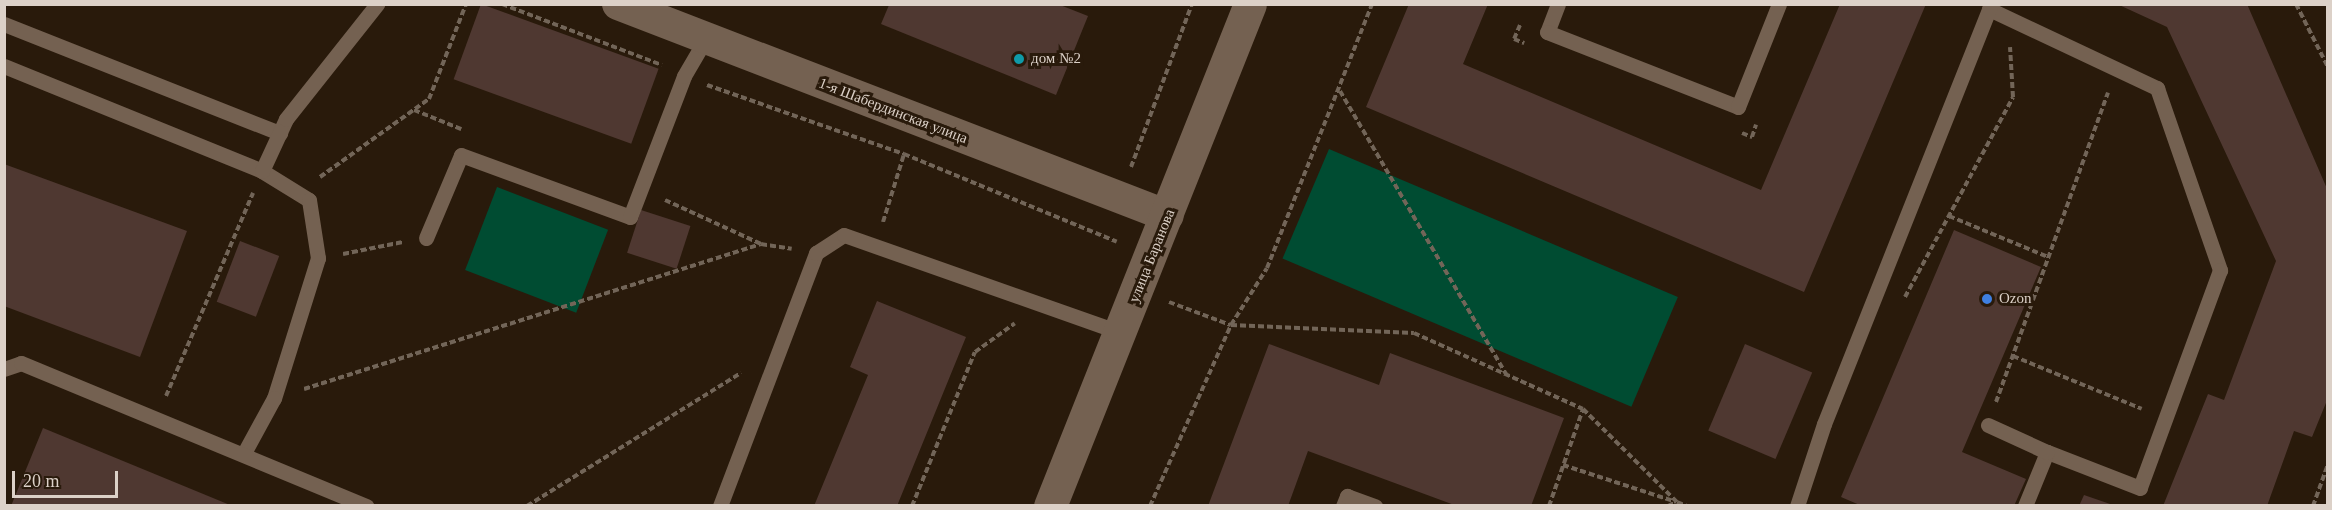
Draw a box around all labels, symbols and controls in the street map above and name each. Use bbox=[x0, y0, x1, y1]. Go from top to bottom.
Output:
place label: дом №2 bbox=[1031, 50, 1081, 68]
marker: дом №2 bbox=[1012, 52, 1026, 66]
street label: 1-я Шабердинская улица bbox=[816, 74, 970, 148]
street label: улица Баранова bbox=[1125, 207, 1179, 305]
place label: Ozon bbox=[1999, 290, 2031, 308]
marker: Ozon bbox=[1980, 292, 1994, 306]
scale bar bbox=[15, 459, 122, 497]
text: 20 m bbox=[23, 471, 60, 491]

